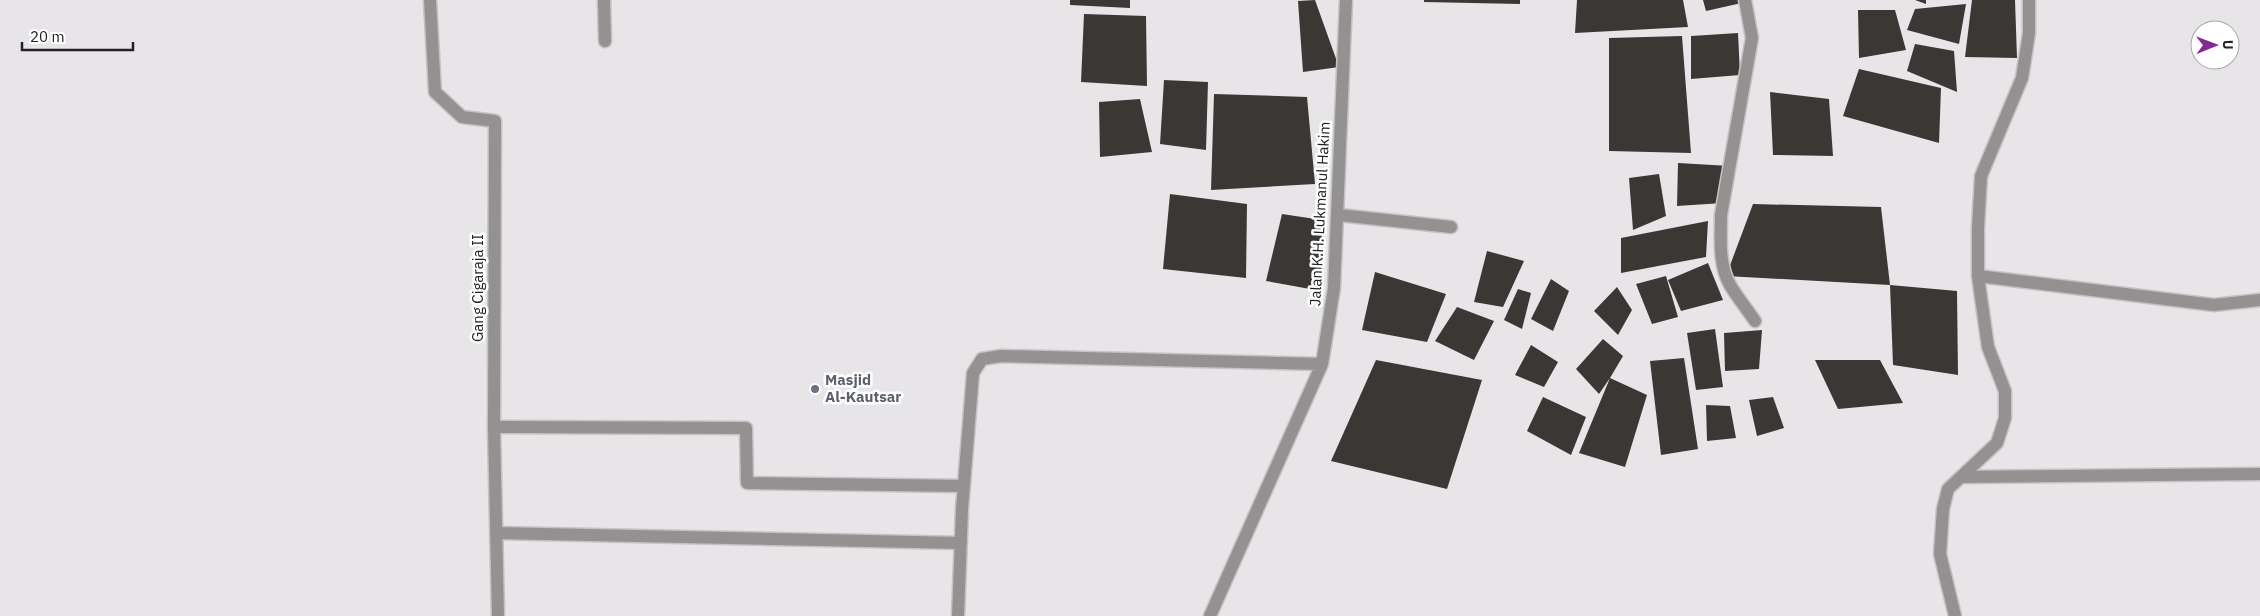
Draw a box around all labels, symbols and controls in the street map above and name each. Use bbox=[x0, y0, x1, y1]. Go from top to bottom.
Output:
scale bar bbox=[22, 20, 134, 52]
north arrow bbox=[2190, 20, 2240, 70]
text: 20 m bbox=[30, 27, 65, 46]
text: U bbox=[2219, 40, 2237, 50]
street label: Jalan K.H. Lukmanul Hakim bbox=[1305, 121, 1334, 307]
street label: Gang Cigaraja II bbox=[468, 234, 487, 342]
place label: Masjid Al-Kautsar bbox=[825, 370, 901, 406]
marker: Masjid Al-Kautsar bbox=[809, 383, 821, 395]

